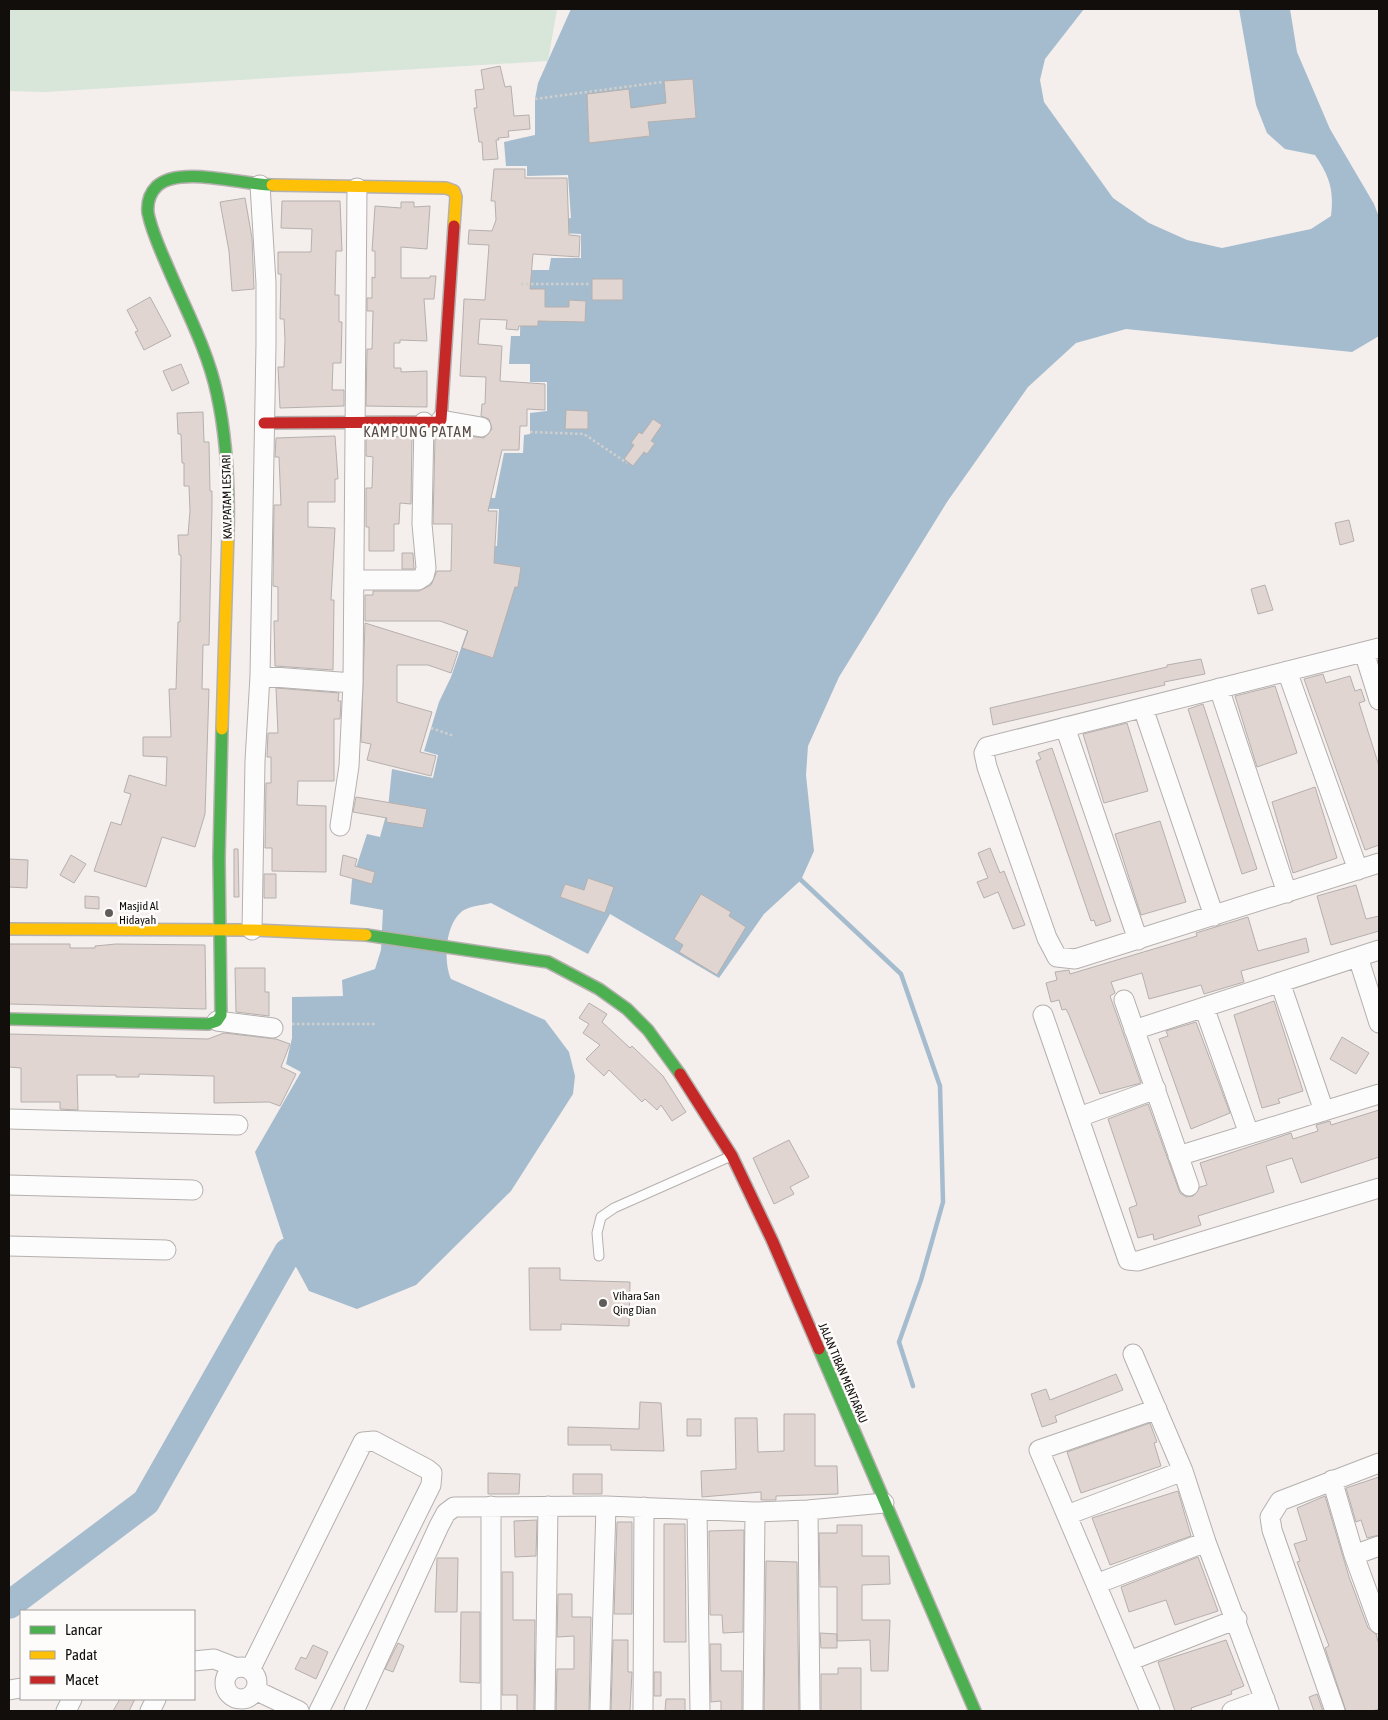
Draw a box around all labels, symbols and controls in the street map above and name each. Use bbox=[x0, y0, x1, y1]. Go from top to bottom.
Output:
district label: KAMPUNG PATAM bbox=[363, 423, 473, 440]
street label: KAV.PATAM LESTARI bbox=[219, 455, 235, 539]
place label: Masjid Al Hidayah bbox=[119, 899, 160, 927]
marker: Masjid Al Hidayah bbox=[103, 907, 115, 919]
place label: Vihara San Qing Dian bbox=[613, 1289, 660, 1317]
marker: Vihara San Qing Dian bbox=[597, 1297, 609, 1309]
street label: JALAN TIBAN MENTARAU bbox=[816, 1321, 870, 1425]
legend bbox=[20, 1610, 195, 1700]
text: Lancar bbox=[65, 1621, 103, 1638]
text: Padat bbox=[65, 1646, 97, 1663]
text: Macet bbox=[65, 1671, 99, 1688]

